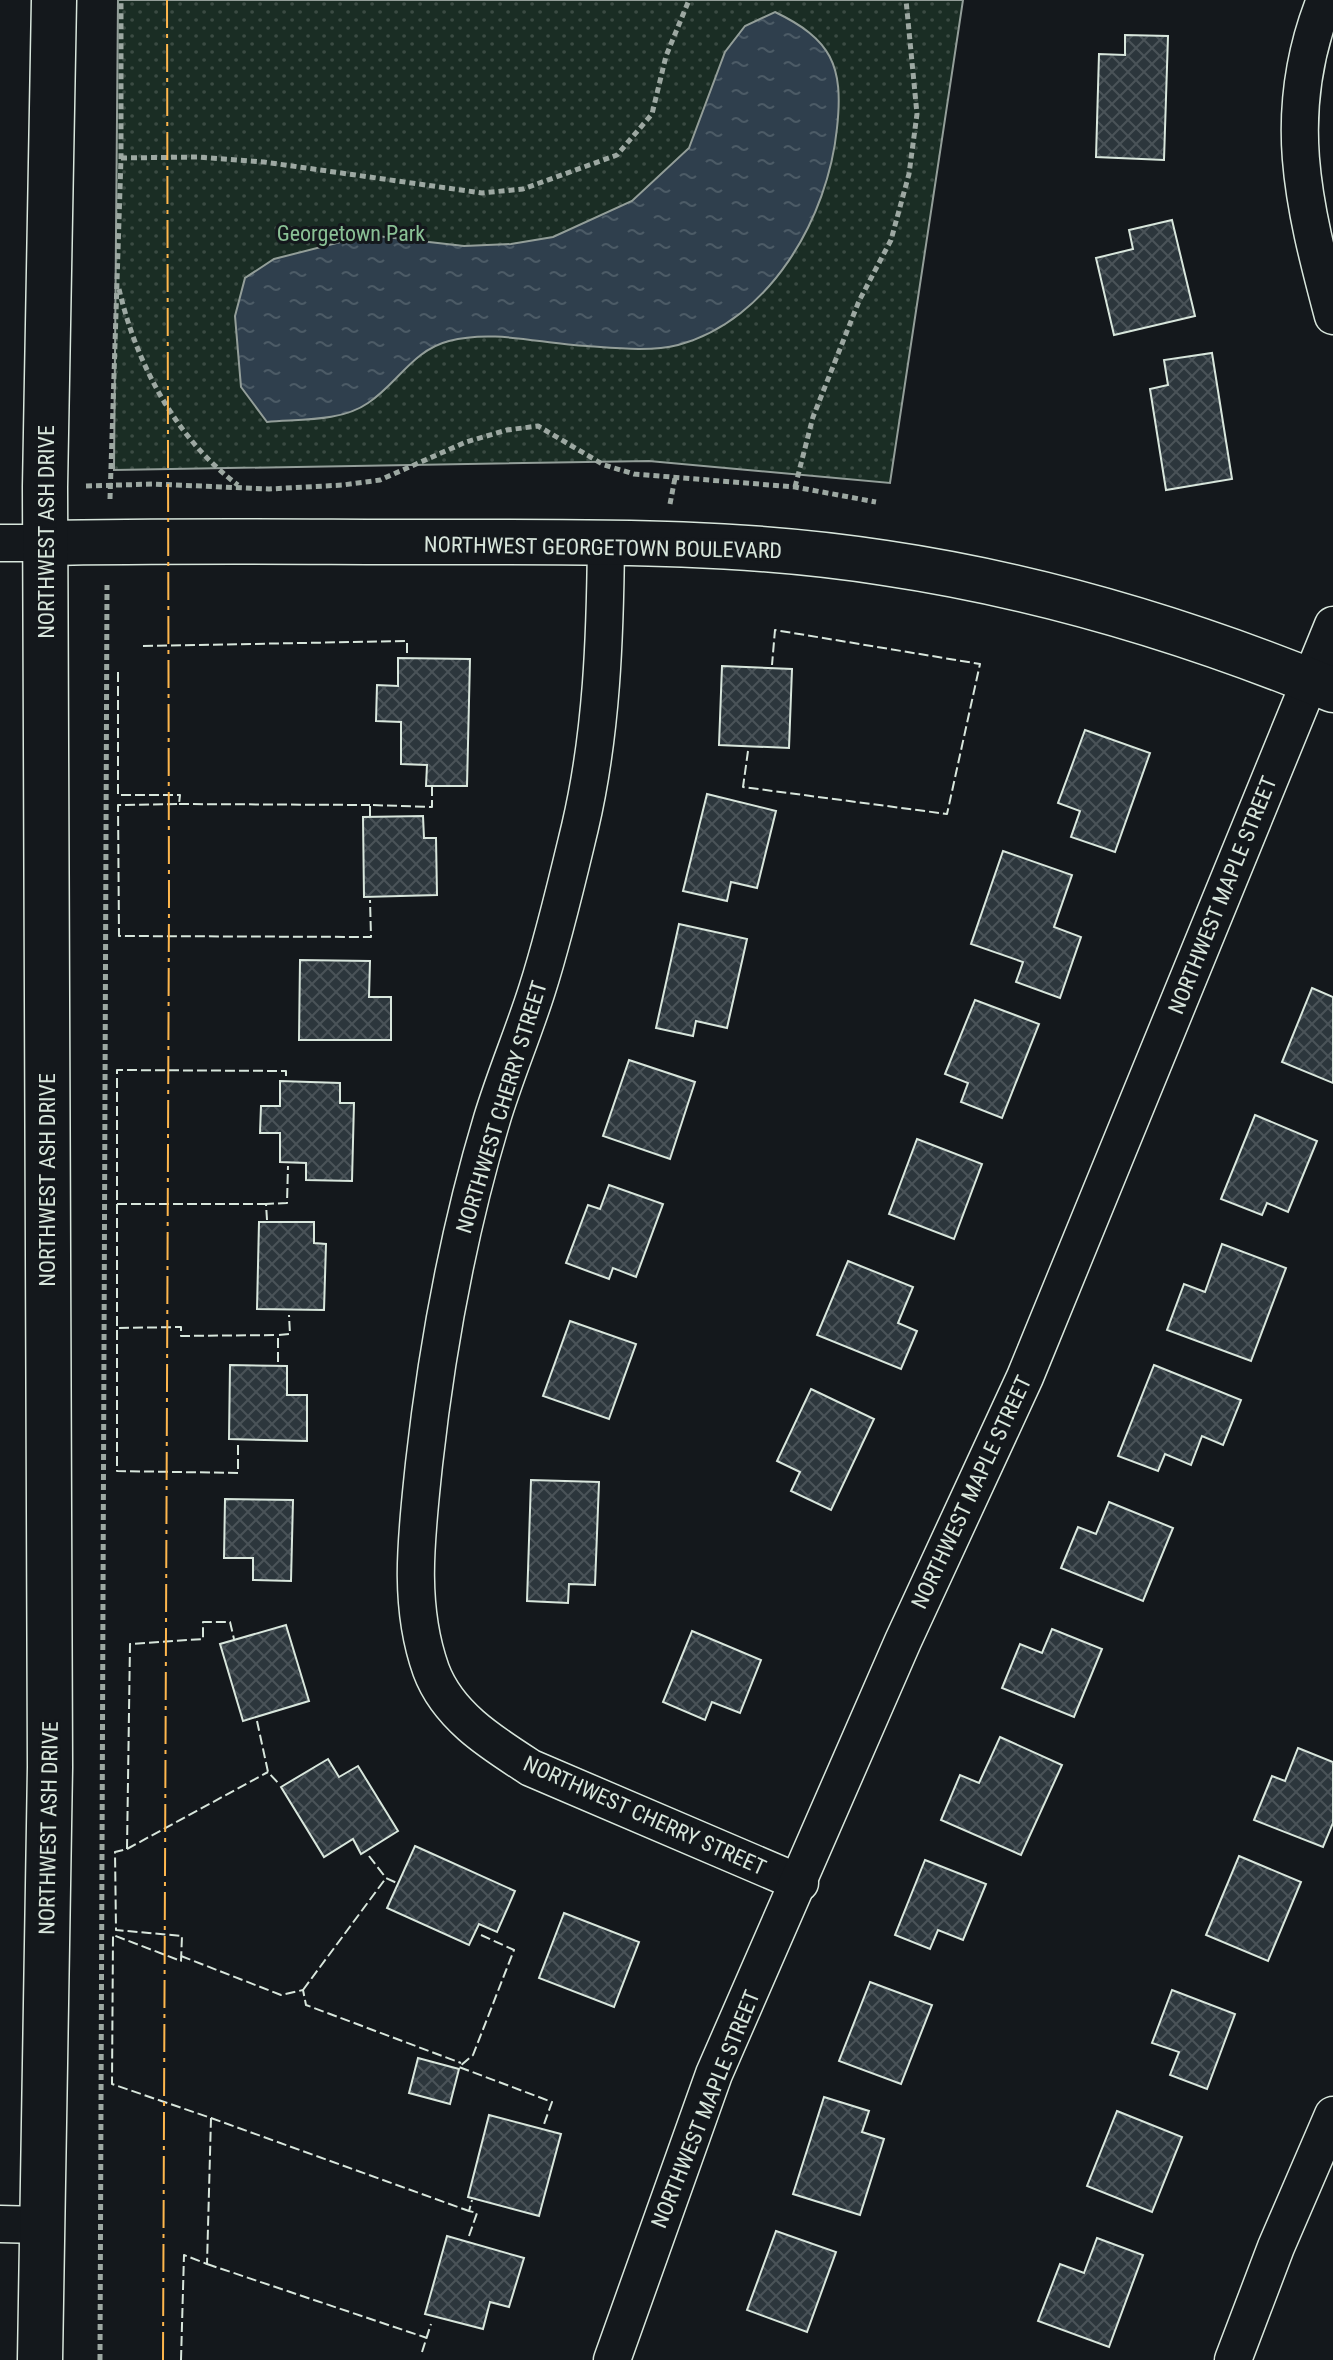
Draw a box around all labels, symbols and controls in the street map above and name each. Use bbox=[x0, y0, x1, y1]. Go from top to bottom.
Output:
park label: Georgetown Park bbox=[277, 221, 425, 246]
street label: NORTHWEST ASH DRIVE bbox=[34, 425, 59, 639]
street label: NORTHWEST GEORGETOWN BOULEVARD bbox=[424, 532, 782, 563]
street label: NORTHWEST MAPLE STREET bbox=[1163, 773, 1282, 1018]
street label: NORTHWEST CHERRY STREET bbox=[451, 978, 552, 1236]
street label: NORTHWEST ASH DRIVE bbox=[35, 1073, 60, 1287]
street label: NORTHWEST MAPLE STREET bbox=[906, 1372, 1036, 1613]
street label: NORTHWEST ASH DRIVE bbox=[34, 1721, 63, 1935]
street label: NORTHWEST CHERRY STREET bbox=[520, 1751, 770, 1880]
street label: NORTHWEST MAPLE STREET bbox=[646, 1987, 765, 2232]

